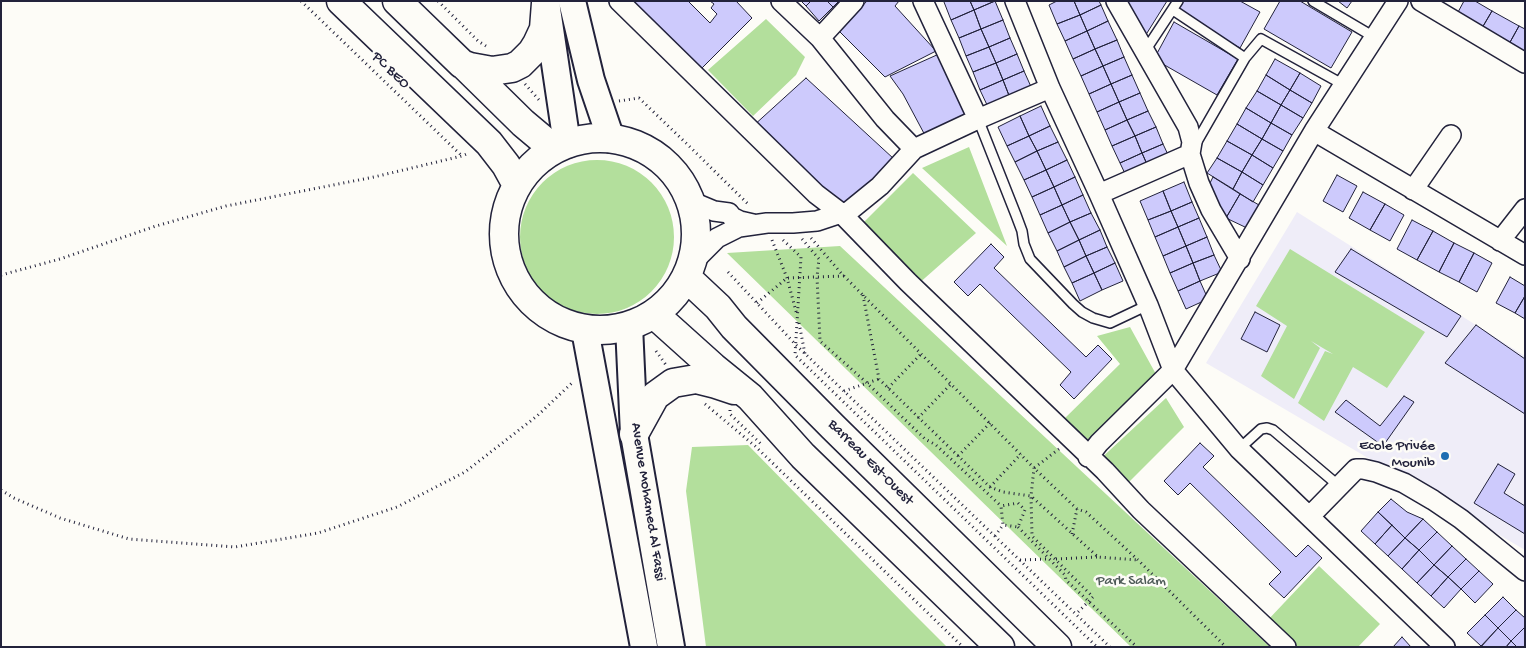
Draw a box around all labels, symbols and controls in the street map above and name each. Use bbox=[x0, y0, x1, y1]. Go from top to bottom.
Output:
street label: PC BEO bbox=[367, 49, 413, 93]
street label: Barreau Est-Ouest bbox=[823, 416, 917, 510]
street label: Avenue Mohamed Al Fassi bbox=[626, 422, 668, 582]
place label: Ecole Privée Mounib bbox=[1359, 438, 1435, 473]
marker: Ecole Privée Mounib bbox=[1439, 450, 1451, 462]
park label: Park Salam bbox=[1096, 573, 1166, 591]

